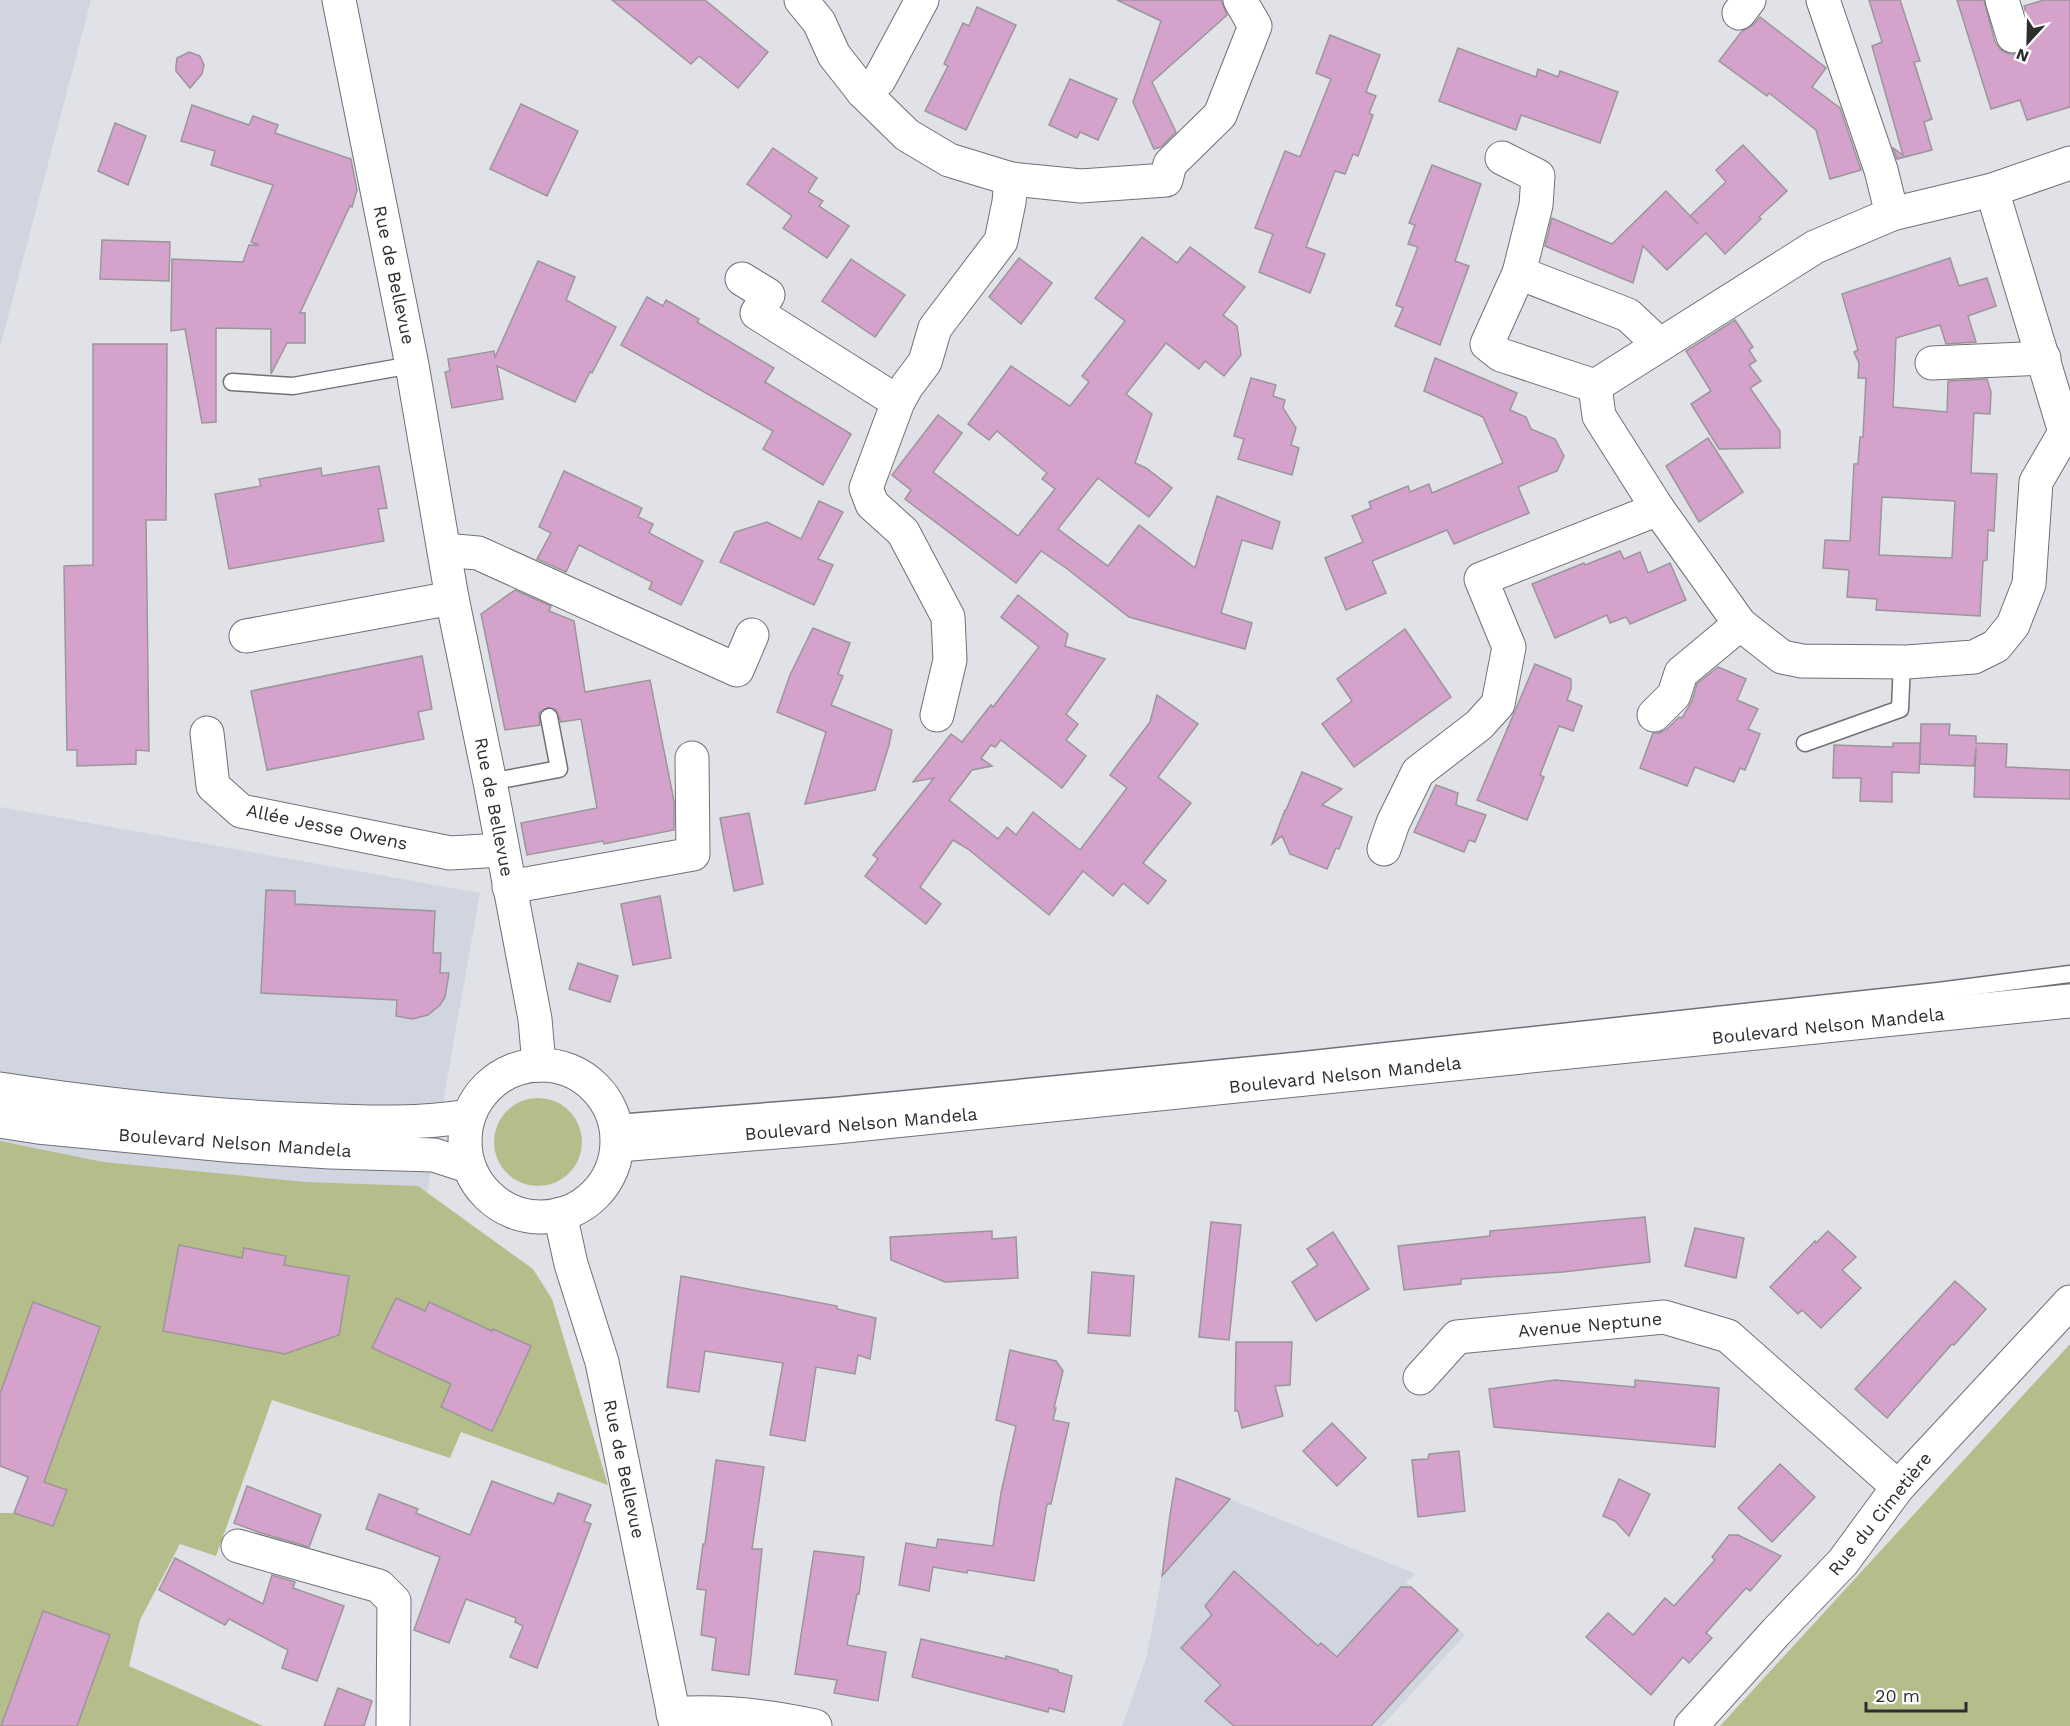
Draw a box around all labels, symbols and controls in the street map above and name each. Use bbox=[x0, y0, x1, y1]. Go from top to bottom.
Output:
north arrow bbox=[1998, 12, 2058, 72]
text: N bbox=[2014, 44, 2032, 66]
street label: Rue de Bellevue bbox=[370, 204, 419, 346]
street label: Rue de Bellevue bbox=[471, 736, 518, 878]
street label: Allée Jesse Owens bbox=[245, 799, 410, 854]
street label: Boulevard Nelson Mandela bbox=[1711, 1003, 1945, 1048]
street label: Boulevard Nelson Mandela bbox=[1228, 1052, 1462, 1097]
street label: Boulevard Nelson Mandela bbox=[744, 1103, 978, 1144]
street label: Boulevard Nelson Mandela bbox=[118, 1124, 352, 1161]
street label: Avenue Neptune bbox=[1517, 1308, 1663, 1341]
street label: Rue de Bellevue bbox=[600, 1398, 649, 1540]
street label: Rue du Cimetière bbox=[1823, 1448, 1936, 1580]
scale bar bbox=[1866, 1675, 1966, 1713]
text: 20 m bbox=[1875, 1685, 1920, 1706]

